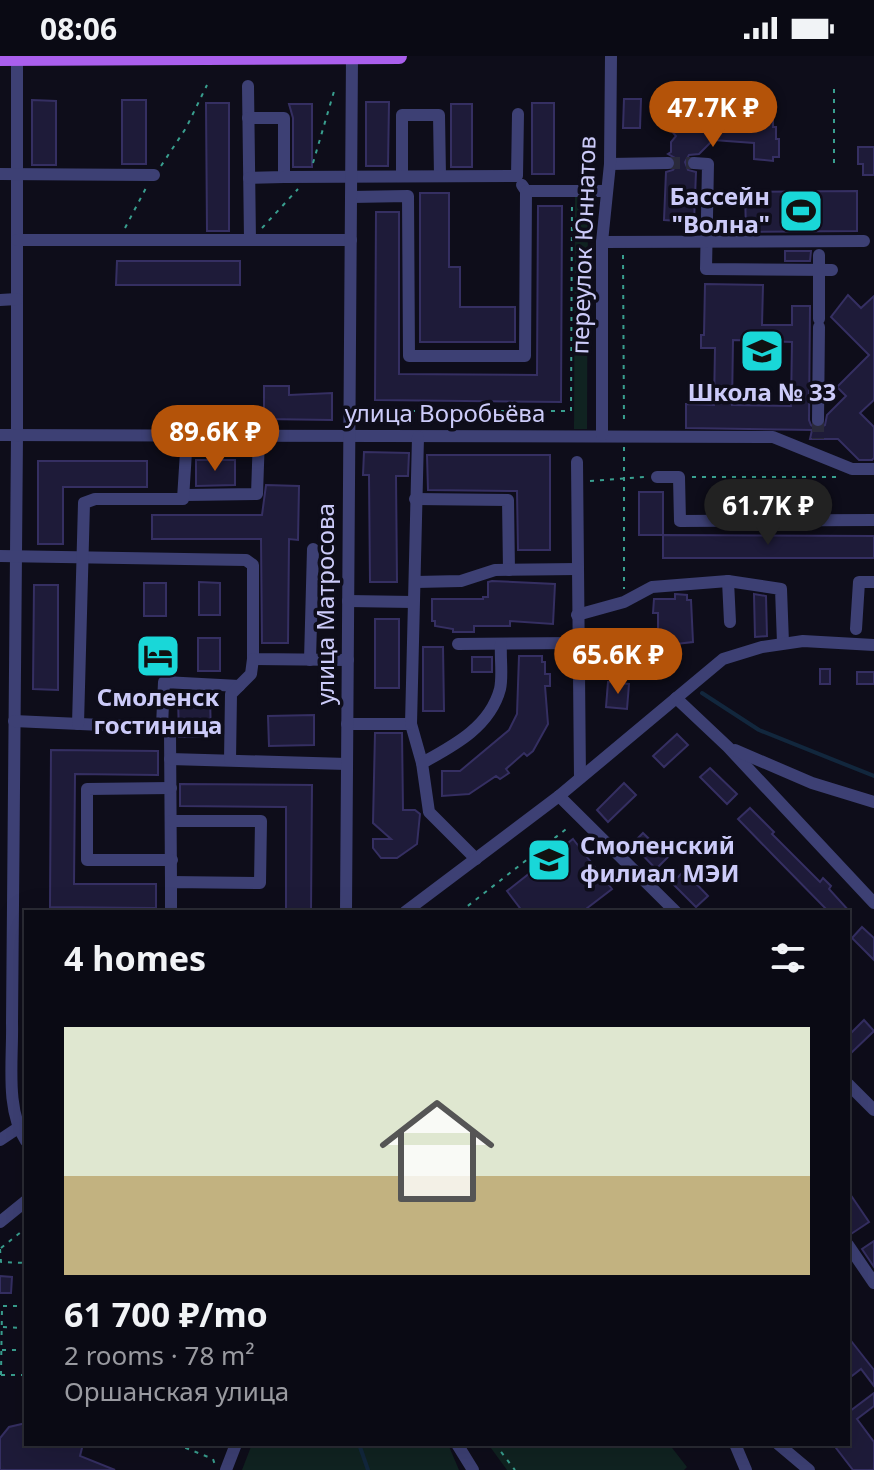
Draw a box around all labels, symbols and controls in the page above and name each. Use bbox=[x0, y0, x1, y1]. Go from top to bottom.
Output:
text: 08:06 bbox=[40, 8, 117, 49]
pin: 47.7K ₽ bbox=[639, 81, 787, 149]
text: 47.7K ₽ bbox=[667, 89, 759, 125]
street label: переулок Юннатов bbox=[562, 135, 603, 355]
place label: Бассейн "Волна" bbox=[670, 179, 770, 240]
sports icon: Бассейн "Волна" bbox=[777, 187, 825, 235]
school or university icon: Школа № 33 bbox=[738, 327, 786, 375]
place label: Школа № 33 bbox=[688, 375, 836, 408]
street label: улица Воробьёва bbox=[345, 396, 545, 429]
pin: 89.6K ₽ bbox=[141, 405, 289, 473]
text: 89.6K ₽ bbox=[169, 413, 261, 449]
pin: 61.7K ₽ bbox=[694, 479, 842, 547]
text: 61.7K ₽ bbox=[722, 487, 814, 523]
street label: улица Матросова bbox=[308, 503, 341, 705]
pin: 65.6K ₽ bbox=[544, 628, 692, 696]
hotel icon: Смоленск гостиница bbox=[134, 632, 182, 680]
text: 65.6K ₽ bbox=[572, 636, 664, 672]
place label: Смоленск гостиница bbox=[94, 680, 222, 741]
place label: Смоленский филиал МЭИ bbox=[580, 828, 740, 889]
school or university icon: Смоленский филиал МЭИ bbox=[525, 836, 573, 884]
text: 4 homes bbox=[64, 935, 206, 981]
icon: filters bbox=[766, 936, 810, 980]
icon: home bbox=[365, 1079, 509, 1223]
text: 61 700 ₽/mo bbox=[64, 1291, 268, 1337]
text: 2 rooms · 78 m² bbox=[64, 1337, 254, 1373]
text: Оршанская улица bbox=[64, 1373, 289, 1409]

